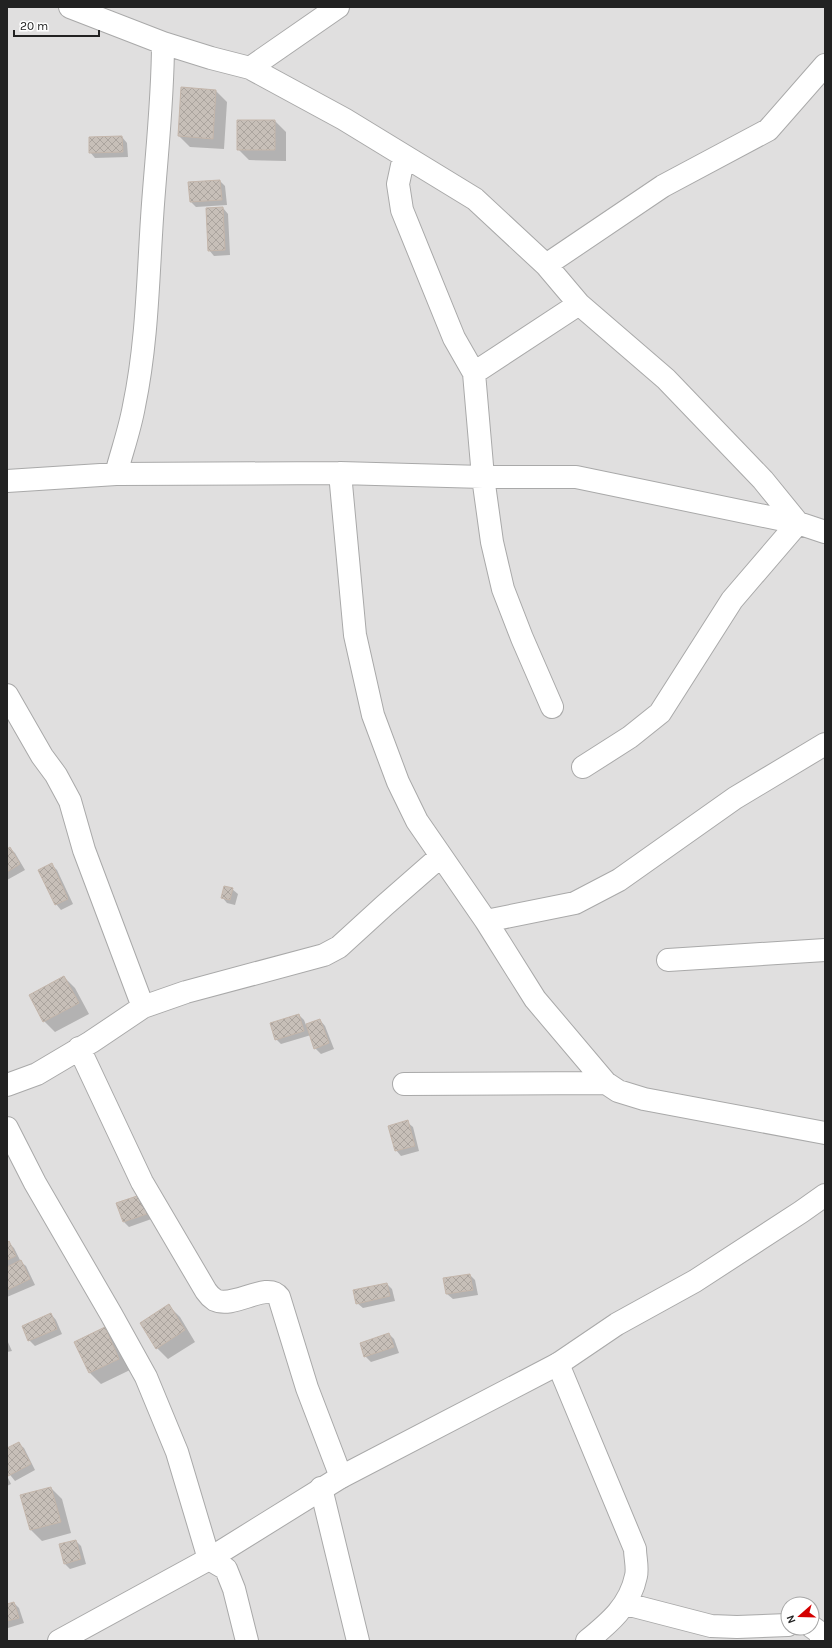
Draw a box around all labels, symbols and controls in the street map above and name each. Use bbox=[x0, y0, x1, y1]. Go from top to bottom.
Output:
scale bar bbox=[14, 12, 99, 38]
text: 20 m bbox=[20, 19, 48, 33]
north arrow bbox=[780, 1596, 820, 1636]
text: N bbox=[784, 1613, 799, 1625]

